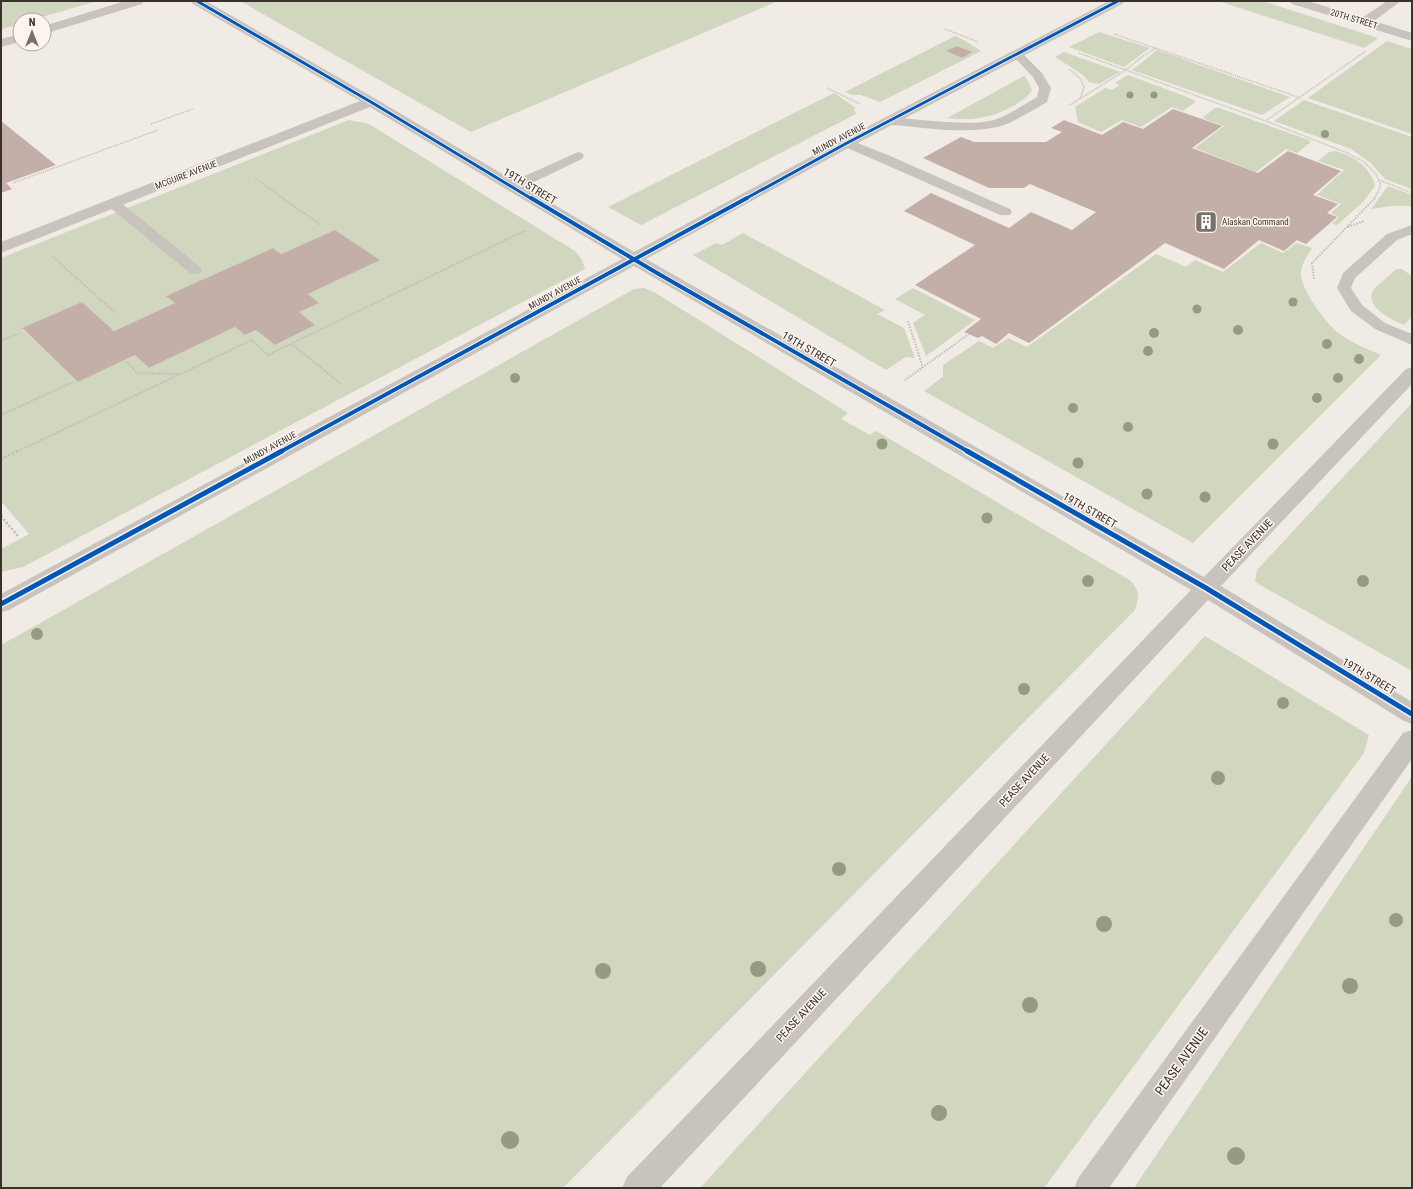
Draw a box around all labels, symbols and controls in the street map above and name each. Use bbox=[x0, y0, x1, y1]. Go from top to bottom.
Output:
street label: 20TH STREET bbox=[1329, 7, 1379, 31]
north arrow bbox=[12, 12, 52, 52]
text: N bbox=[29, 16, 36, 29]
street label: MUNDY AVENUE bbox=[811, 121, 868, 157]
street label: MCGUIRE AVENUE bbox=[154, 158, 219, 191]
street label: 19TH STREET bbox=[501, 165, 559, 208]
building icon: Alaskan Command bbox=[1193, 209, 1219, 235]
place label: Alaskan Command bbox=[1222, 217, 1289, 227]
street label: MUNDY AVENUE bbox=[527, 274, 584, 312]
street label: 19TH STREET bbox=[780, 329, 838, 370]
street label: MUNDY AVENUE bbox=[242, 429, 299, 467]
street label: 19TH STREET bbox=[1061, 490, 1119, 531]
street label: PEASE AVENUE bbox=[1219, 516, 1276, 574]
street label: 19TH STREET bbox=[1340, 655, 1398, 698]
street label: PEASE AVENUE bbox=[997, 751, 1053, 809]
street label: PEASE AVENUE bbox=[774, 986, 830, 1044]
street label: PEASE AVENUE bbox=[1152, 1025, 1211, 1098]

